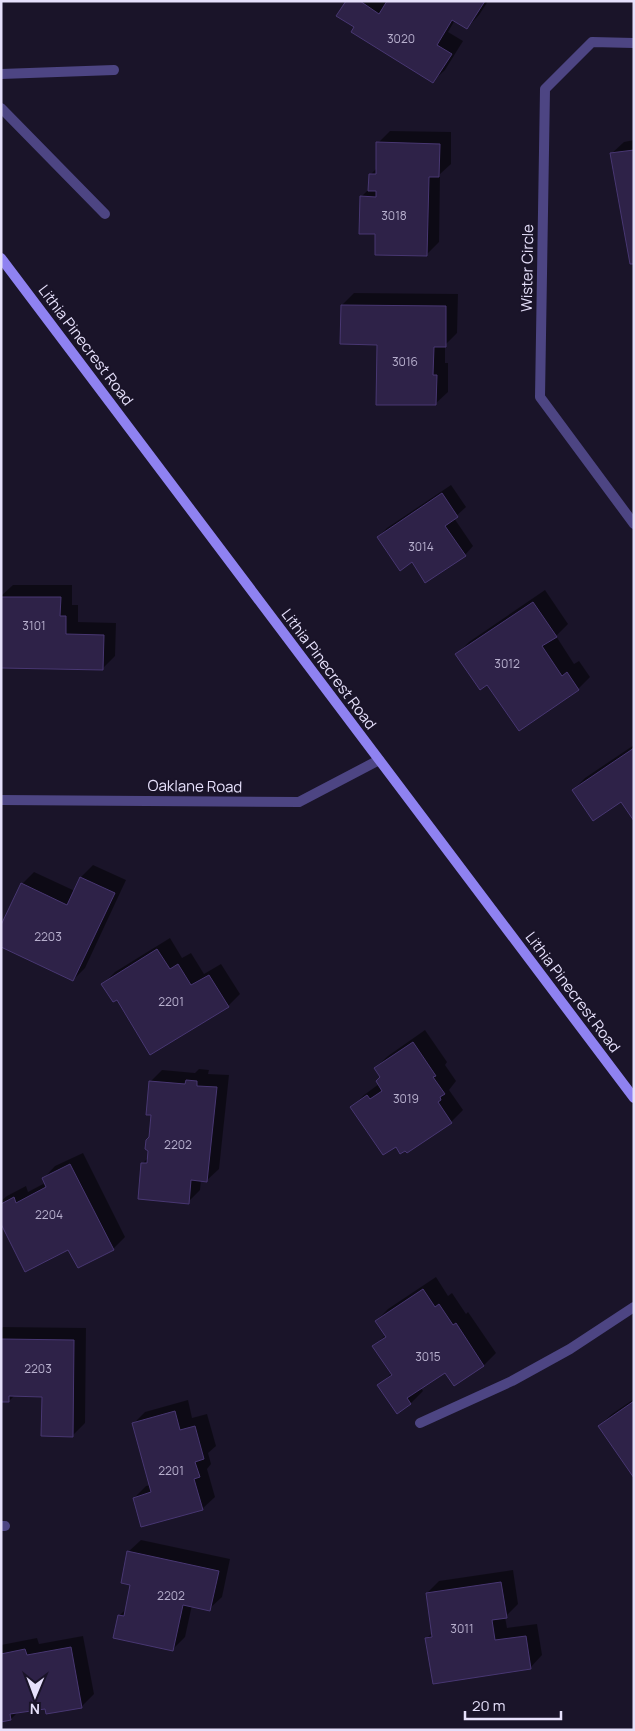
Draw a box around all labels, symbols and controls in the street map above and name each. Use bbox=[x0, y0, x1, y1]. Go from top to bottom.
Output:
house number: 3020 bbox=[387, 30, 415, 47]
house number: 3018 bbox=[381, 207, 407, 224]
street label: Wister Circle bbox=[516, 224, 538, 312]
street label: Lithia Pinecrest Road bbox=[34, 280, 138, 410]
house number: 3016 bbox=[392, 353, 418, 370]
house number: 3014 bbox=[408, 538, 434, 555]
street label: Lithia Pinecrest Road bbox=[277, 604, 381, 734]
house number: 3101 bbox=[22, 617, 46, 634]
house number: 3012 bbox=[494, 655, 520, 672]
street label: Oaklane Road bbox=[148, 775, 242, 797]
street label: Lithia Pinecrest Road bbox=[521, 927, 625, 1057]
house number: 2203 bbox=[34, 928, 62, 945]
house number: 2201 bbox=[158, 993, 184, 1010]
house number: 3019 bbox=[393, 1090, 419, 1107]
house number: 2202 bbox=[164, 1136, 192, 1153]
house number: 2204 bbox=[35, 1206, 63, 1223]
house number: 3015 bbox=[415, 1348, 441, 1365]
house number: 2203 bbox=[24, 1360, 52, 1377]
house number: 2201 bbox=[158, 1462, 184, 1479]
house number: 2202 bbox=[157, 1587, 185, 1604]
house number: 3011 bbox=[450, 1620, 474, 1637]
north arrow bbox=[10, 1671, 60, 1721]
scale bar bbox=[465, 1688, 561, 1720]
text: 20 m bbox=[472, 1695, 505, 1716]
text: N bbox=[30, 1700, 40, 1719]

